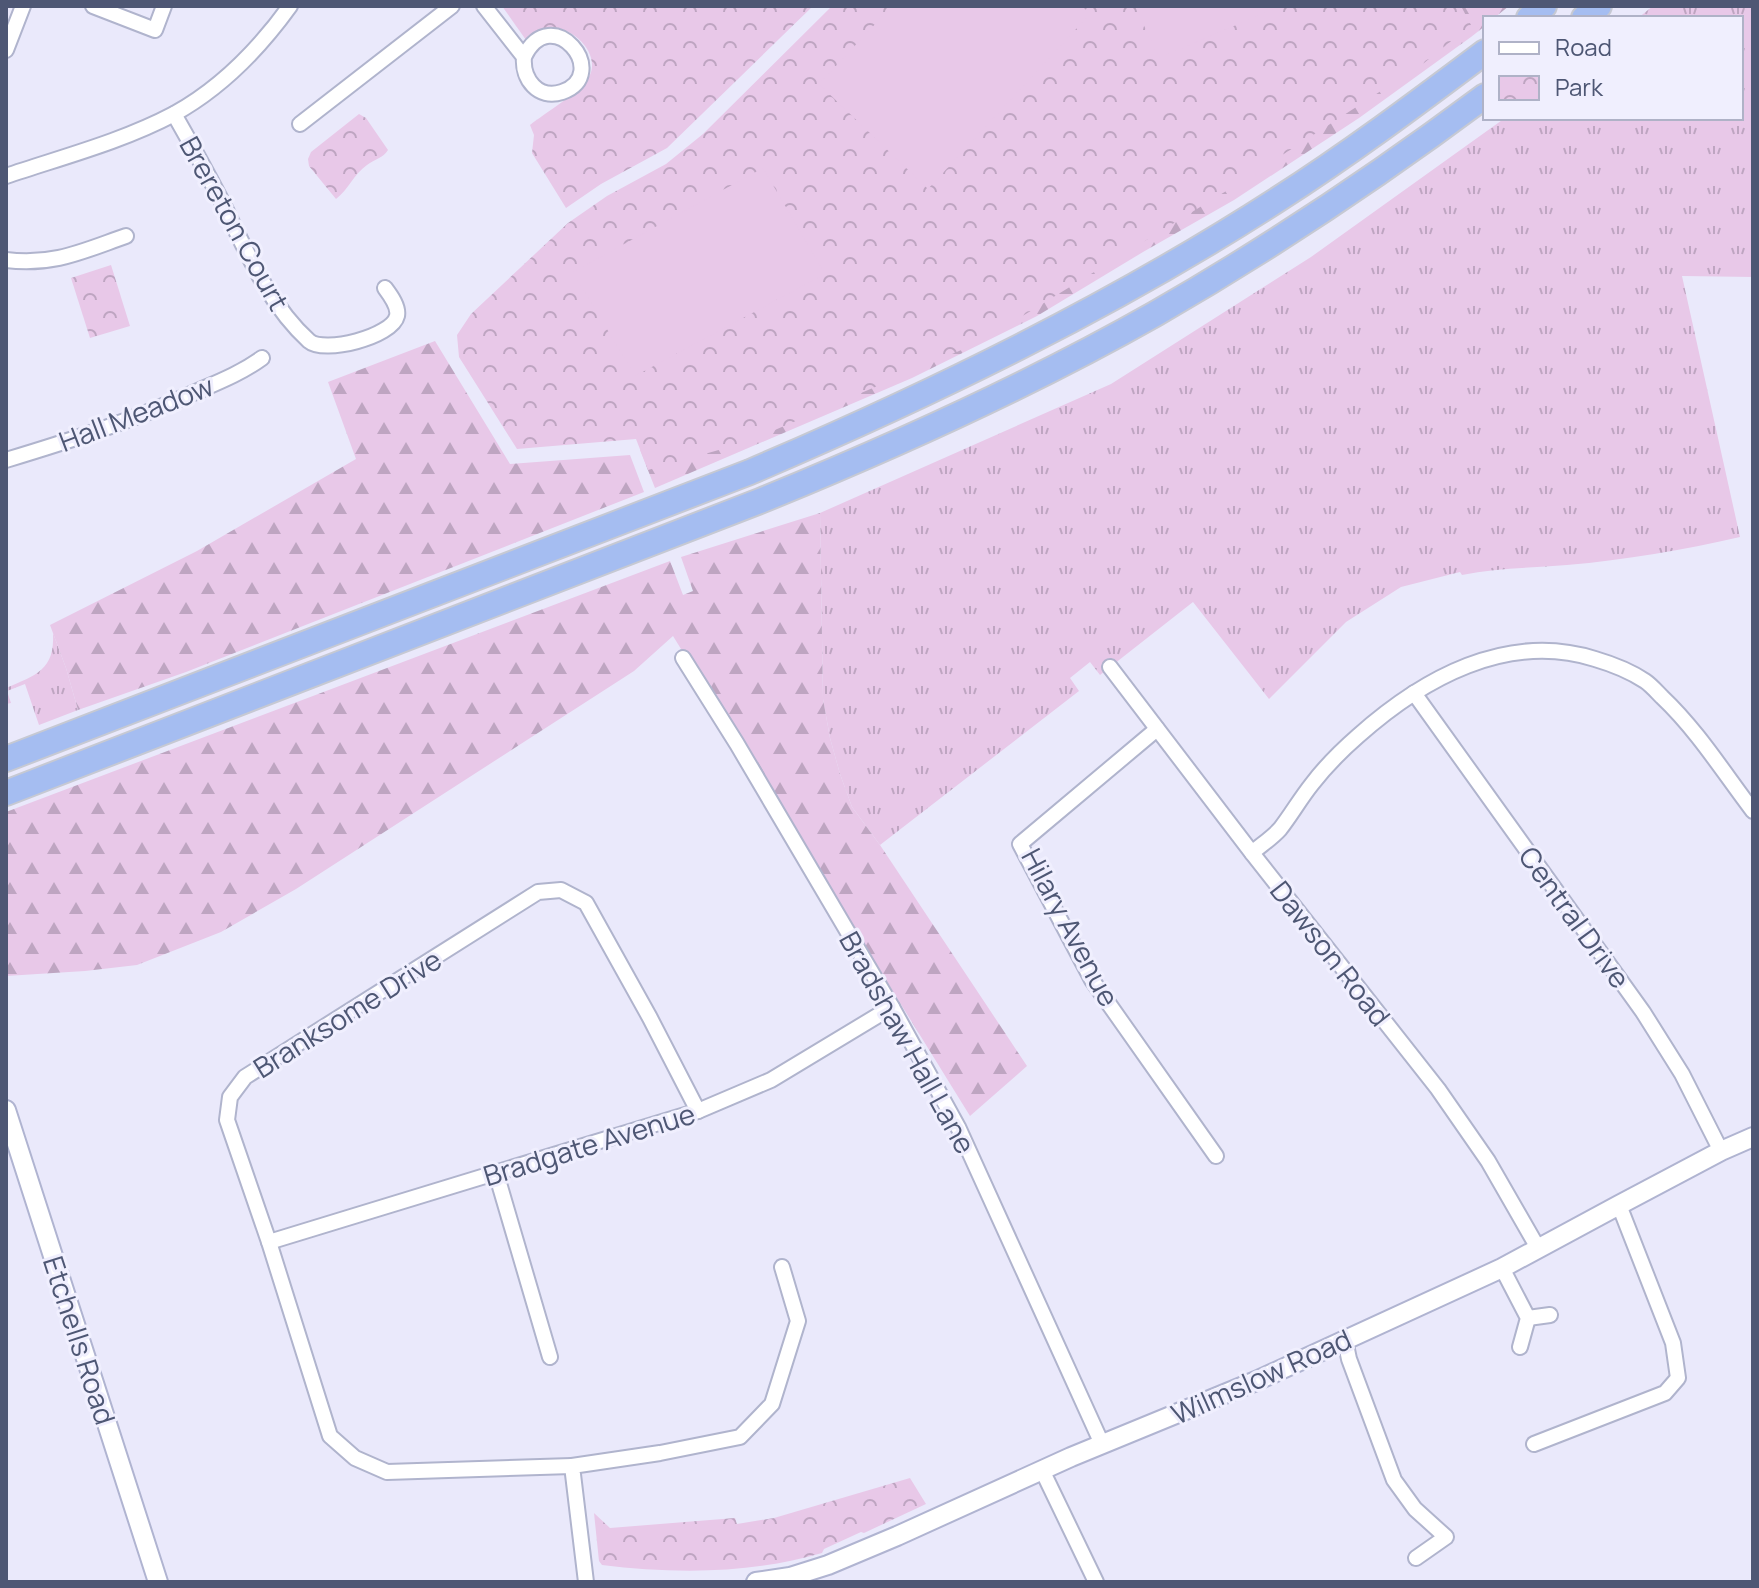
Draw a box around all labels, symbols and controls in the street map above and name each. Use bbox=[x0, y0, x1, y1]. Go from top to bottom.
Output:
legend bbox=[1483, 16, 1743, 120]
text: Road bbox=[1555, 30, 1612, 63]
text: Park bbox=[1555, 70, 1604, 103]
street label: Brereton Court bbox=[171, 129, 299, 317]
street label: Hall Meadow bbox=[53, 366, 219, 460]
street label: Central Drive bbox=[1511, 838, 1639, 996]
street label: Hilary Avenue bbox=[1013, 841, 1129, 1013]
street label: Dawson Road bbox=[1262, 873, 1400, 1033]
street label: Bradshaw Hall Lane bbox=[831, 924, 985, 1160]
street label: Branksome Drive bbox=[246, 940, 448, 1086]
street label: Bradgate Avenue bbox=[479, 1094, 699, 1194]
street label: Etchells Road bbox=[35, 1251, 125, 1429]
street label: Wilmslow Road bbox=[1165, 1319, 1357, 1433]

